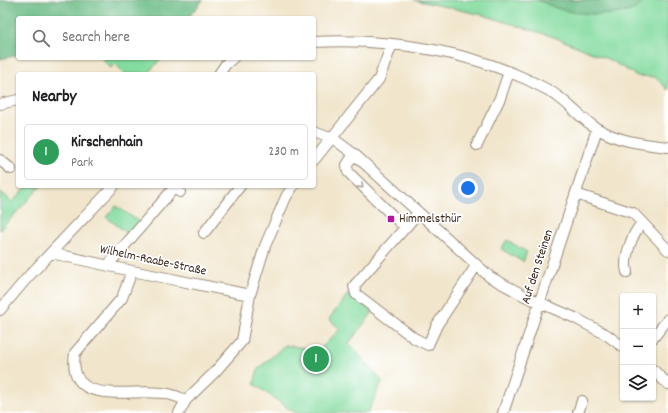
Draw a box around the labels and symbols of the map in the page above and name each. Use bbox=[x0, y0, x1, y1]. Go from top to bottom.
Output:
your location bbox=[458, 178, 478, 198]
one-way arrow bbox=[356, 181, 364, 188]
place label: Himmelsthür bbox=[399, 210, 462, 229]
marker: Himmelsthür bbox=[386, 214, 396, 224]
street label: Auf den Steinen bbox=[517, 227, 559, 307]
street label: Wilhelm-Raabe-Straße bbox=[98, 240, 208, 282]
pin: 1 bbox=[303, 344, 329, 374]

